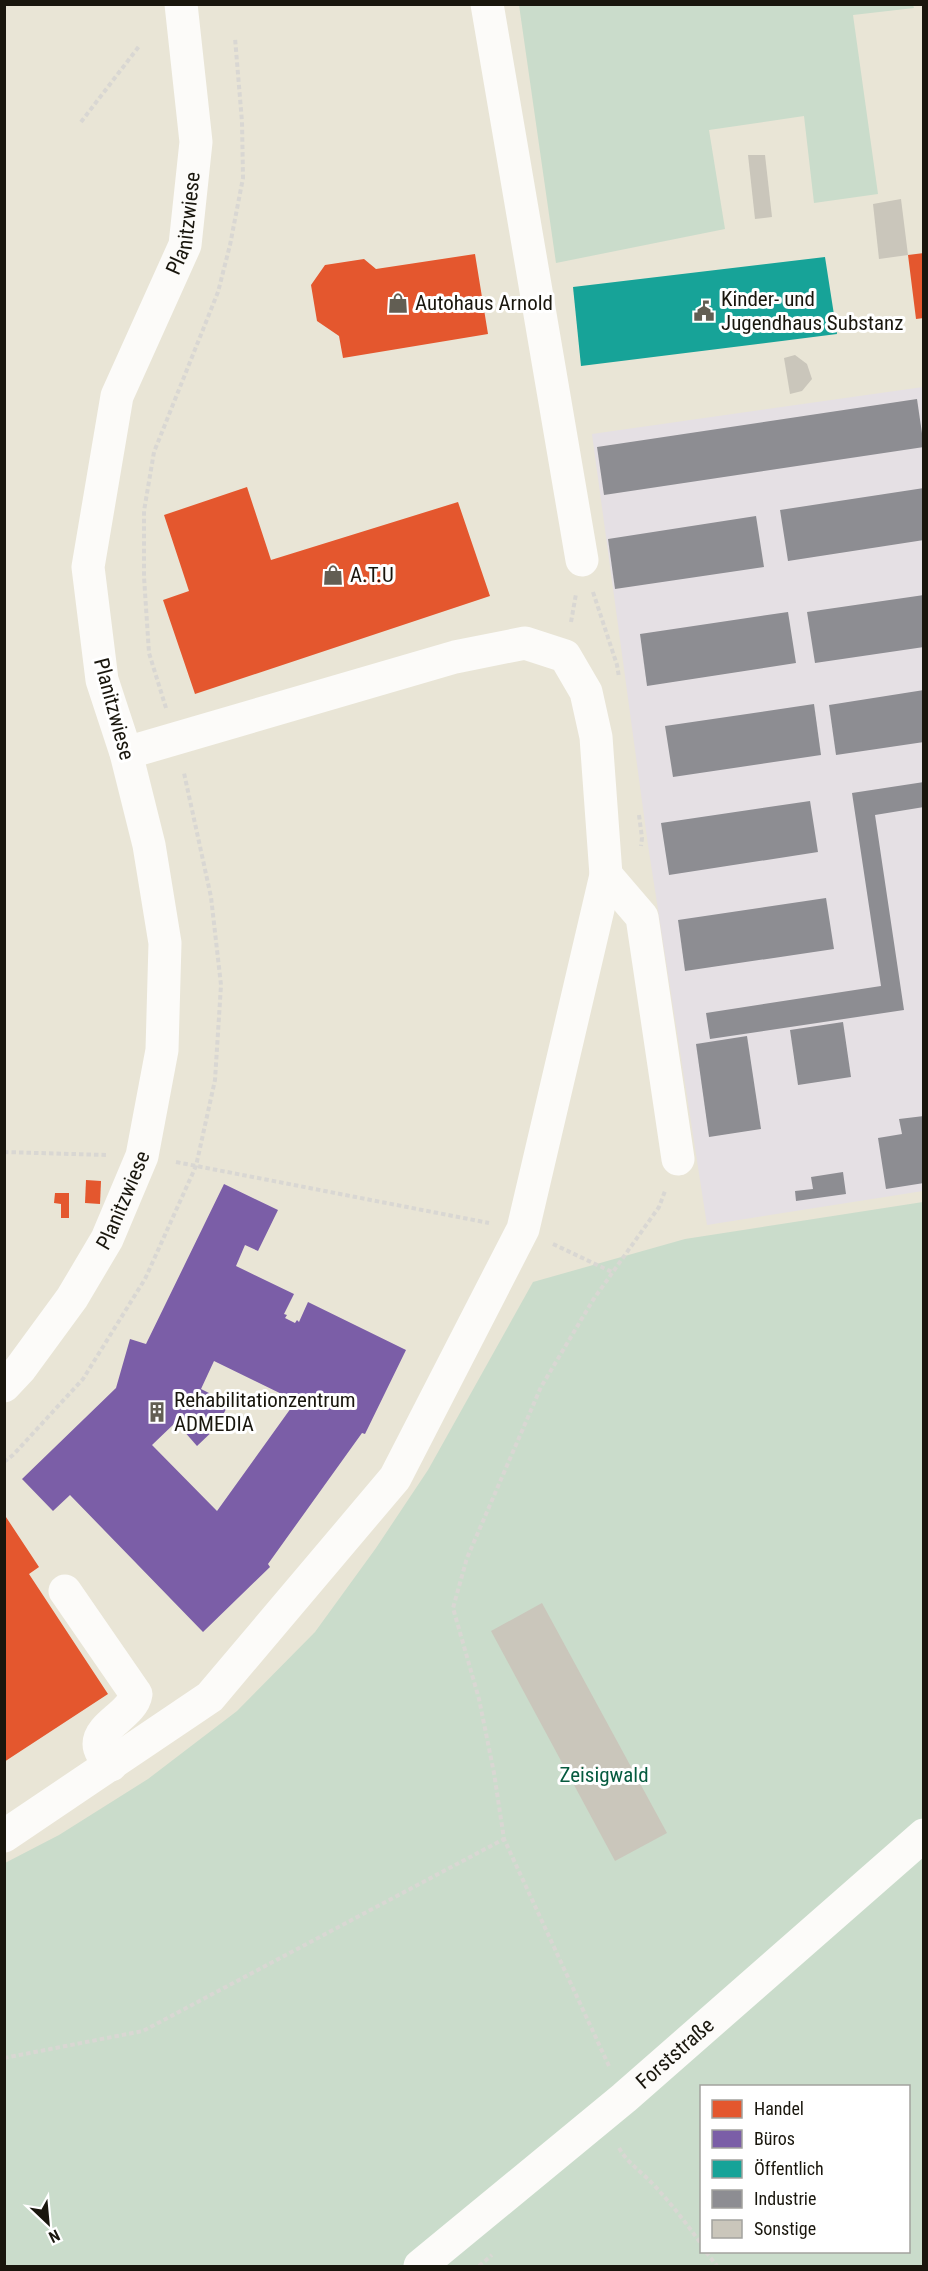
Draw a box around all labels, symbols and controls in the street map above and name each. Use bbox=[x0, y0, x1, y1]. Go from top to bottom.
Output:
street label: Planitzwiese bbox=[161, 170, 205, 278]
place label: Kinder- und Jugendhaus Substanz bbox=[721, 287, 903, 335]
shop icon: Autohaus Arnold bbox=[386, 291, 410, 315]
place label: Autohaus Arnold bbox=[415, 291, 553, 315]
public building icon: Kinder- und Jugendhaus Substanz bbox=[692, 299, 716, 323]
shop icon: A.T.U bbox=[321, 563, 345, 587]
place label: A.T.U bbox=[350, 563, 394, 587]
street label: Planitzwiese bbox=[89, 655, 139, 763]
street label: Planitzwiese bbox=[91, 1147, 155, 1254]
place label: Rehabilitationzentrum ADMEDIA bbox=[174, 1388, 356, 1436]
building icon: Rehabilitationzentrum ADMEDIA bbox=[145, 1400, 169, 1424]
park label: Zeisigwald bbox=[559, 1763, 649, 1787]
street label: Forststraße bbox=[631, 2013, 719, 2094]
legend bbox=[700, 2085, 910, 2253]
text: Handel bbox=[754, 2098, 804, 2119]
text: Büros bbox=[754, 2128, 795, 2149]
text: Öffentlich bbox=[754, 2158, 824, 2179]
text: Industrie bbox=[754, 2188, 816, 2209]
north arrow bbox=[18, 2193, 78, 2253]
text: Sonstige bbox=[754, 2218, 816, 2239]
text: N bbox=[46, 2225, 63, 2247]

